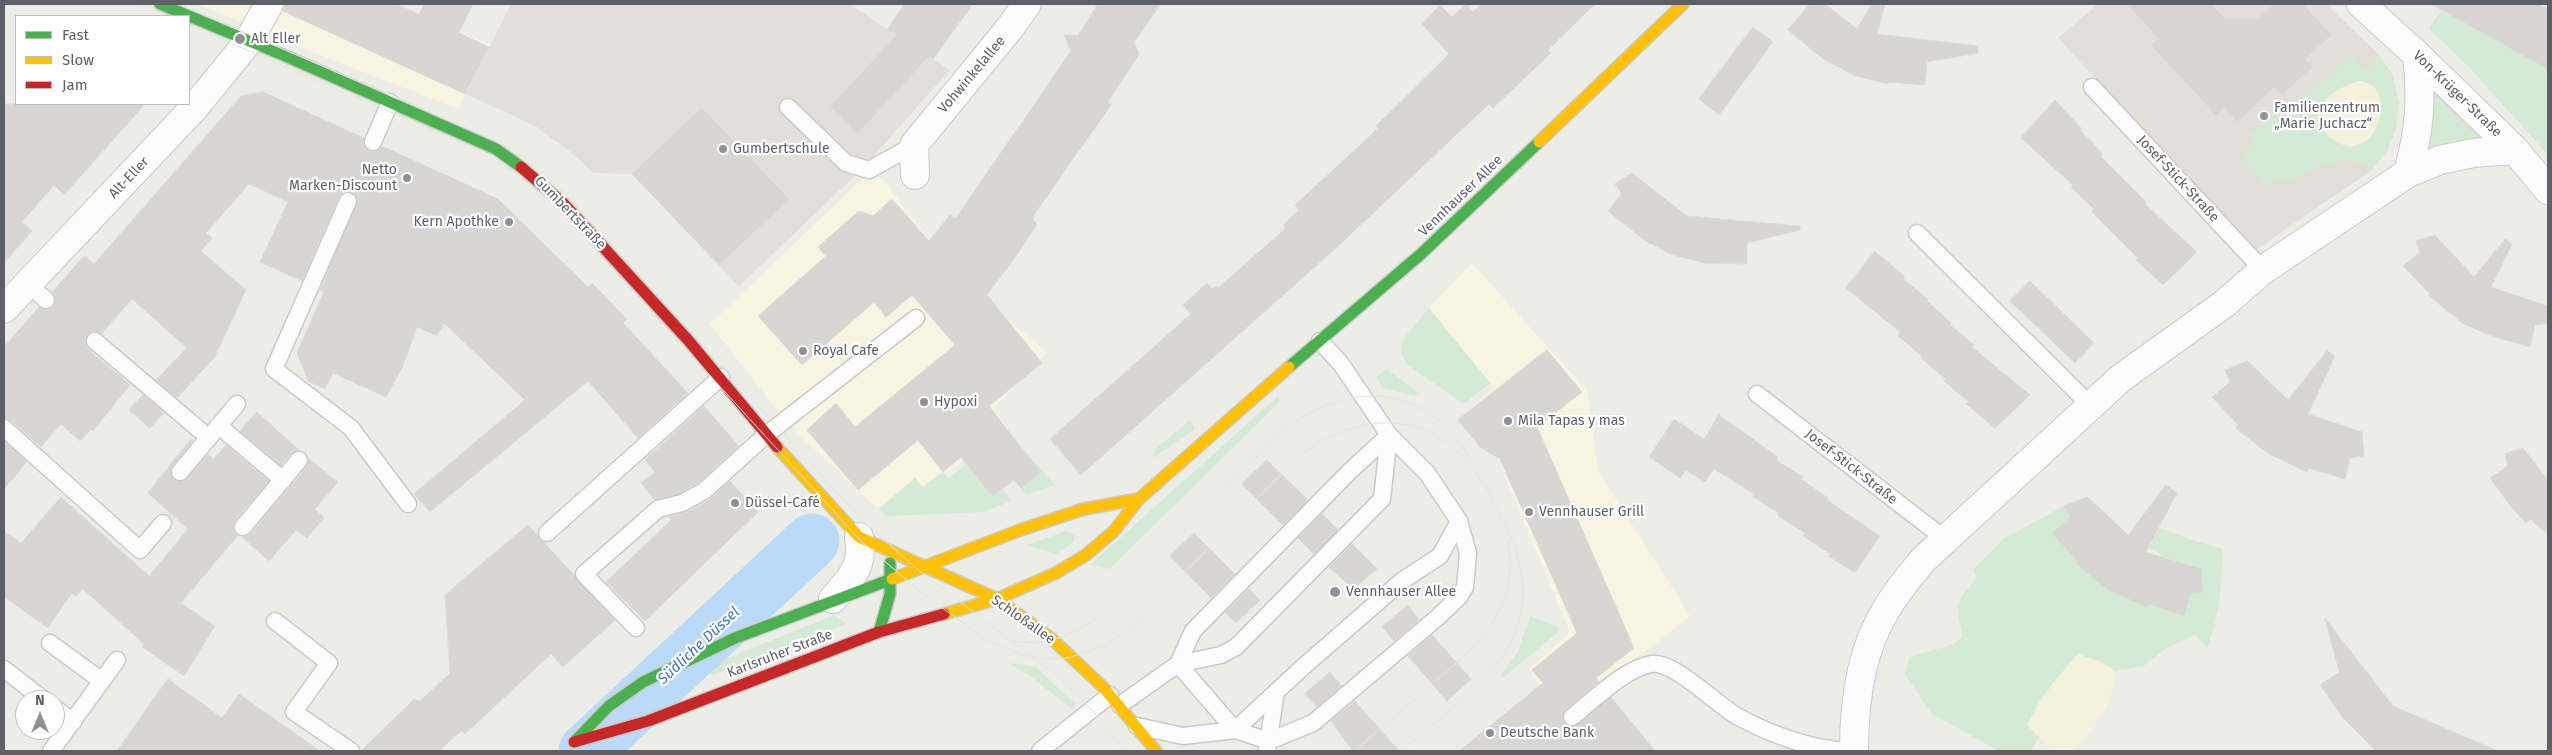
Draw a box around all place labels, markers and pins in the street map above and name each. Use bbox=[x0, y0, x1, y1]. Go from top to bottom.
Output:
place label: Alt Eller bbox=[251, 31, 300, 47]
marker: Alt Eller bbox=[233, 32, 247, 46]
place label: Familienzentrum „Marie Juchacz“ bbox=[2274, 100, 2380, 132]
marker: Familienzentrum „Marie Juchacz“ bbox=[2258, 110, 2270, 122]
place label: Gumbertschule bbox=[733, 141, 830, 157]
marker: Gumbertschule bbox=[717, 143, 729, 155]
place label: Netto Marken-Discount bbox=[289, 162, 397, 194]
marker: Netto Marken-Discount bbox=[401, 172, 413, 184]
place label: Kern Apothke bbox=[414, 214, 499, 230]
marker: Kern Apothke bbox=[503, 216, 515, 228]
place label: Royal Cafe bbox=[813, 343, 879, 359]
marker: Royal Cafe bbox=[797, 345, 809, 357]
place label: Hypoxi bbox=[934, 394, 978, 410]
marker: Hypoxi bbox=[918, 396, 930, 408]
place label: Mila Tapas y mas bbox=[1518, 413, 1625, 429]
marker: Mila Tapas y mas bbox=[1502, 415, 1514, 427]
place label: Düssel-Café bbox=[745, 495, 820, 511]
marker: Düssel-Café bbox=[729, 497, 741, 509]
place label: Vennhauser Grill bbox=[1539, 504, 1644, 520]
marker: Vennhauser Grill bbox=[1523, 506, 1535, 518]
place label: Vennhauser Allee bbox=[1346, 584, 1456, 600]
marker: Vennhauser Allee bbox=[1328, 585, 1342, 599]
place label: Deutsche Bank bbox=[1500, 725, 1594, 741]
marker: Deutsche Bank bbox=[1484, 727, 1496, 739]

